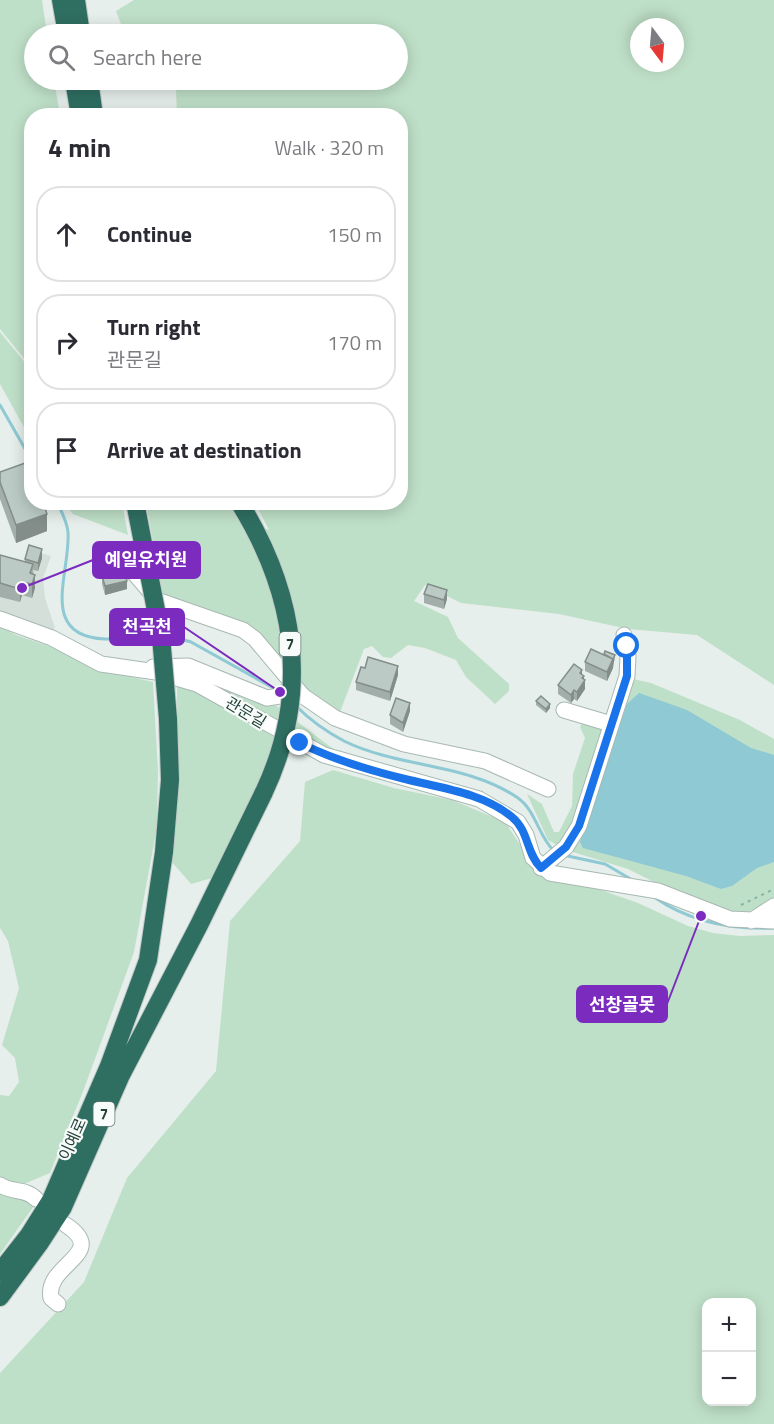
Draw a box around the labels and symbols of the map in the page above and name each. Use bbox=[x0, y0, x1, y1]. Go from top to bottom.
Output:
north arrow bbox=[630, 18, 684, 72]
callout: 예일유치원 bbox=[93, 542, 200, 578]
text: 예일유치원 bbox=[105, 546, 187, 573]
callout: 천곡천 bbox=[110, 609, 184, 645]
text: 천곡천 bbox=[122, 613, 172, 640]
road number: 7 bbox=[280, 632, 300, 656]
route start bbox=[613, 632, 639, 658]
street label: 관문길 bbox=[221, 690, 271, 734]
route end bbox=[286, 729, 312, 755]
callout: 선창골못 bbox=[577, 986, 667, 1022]
text: 선창골못 bbox=[589, 991, 655, 1018]
road number: 7 bbox=[94, 1102, 114, 1126]
street label: 이예로 bbox=[52, 1114, 92, 1164]

